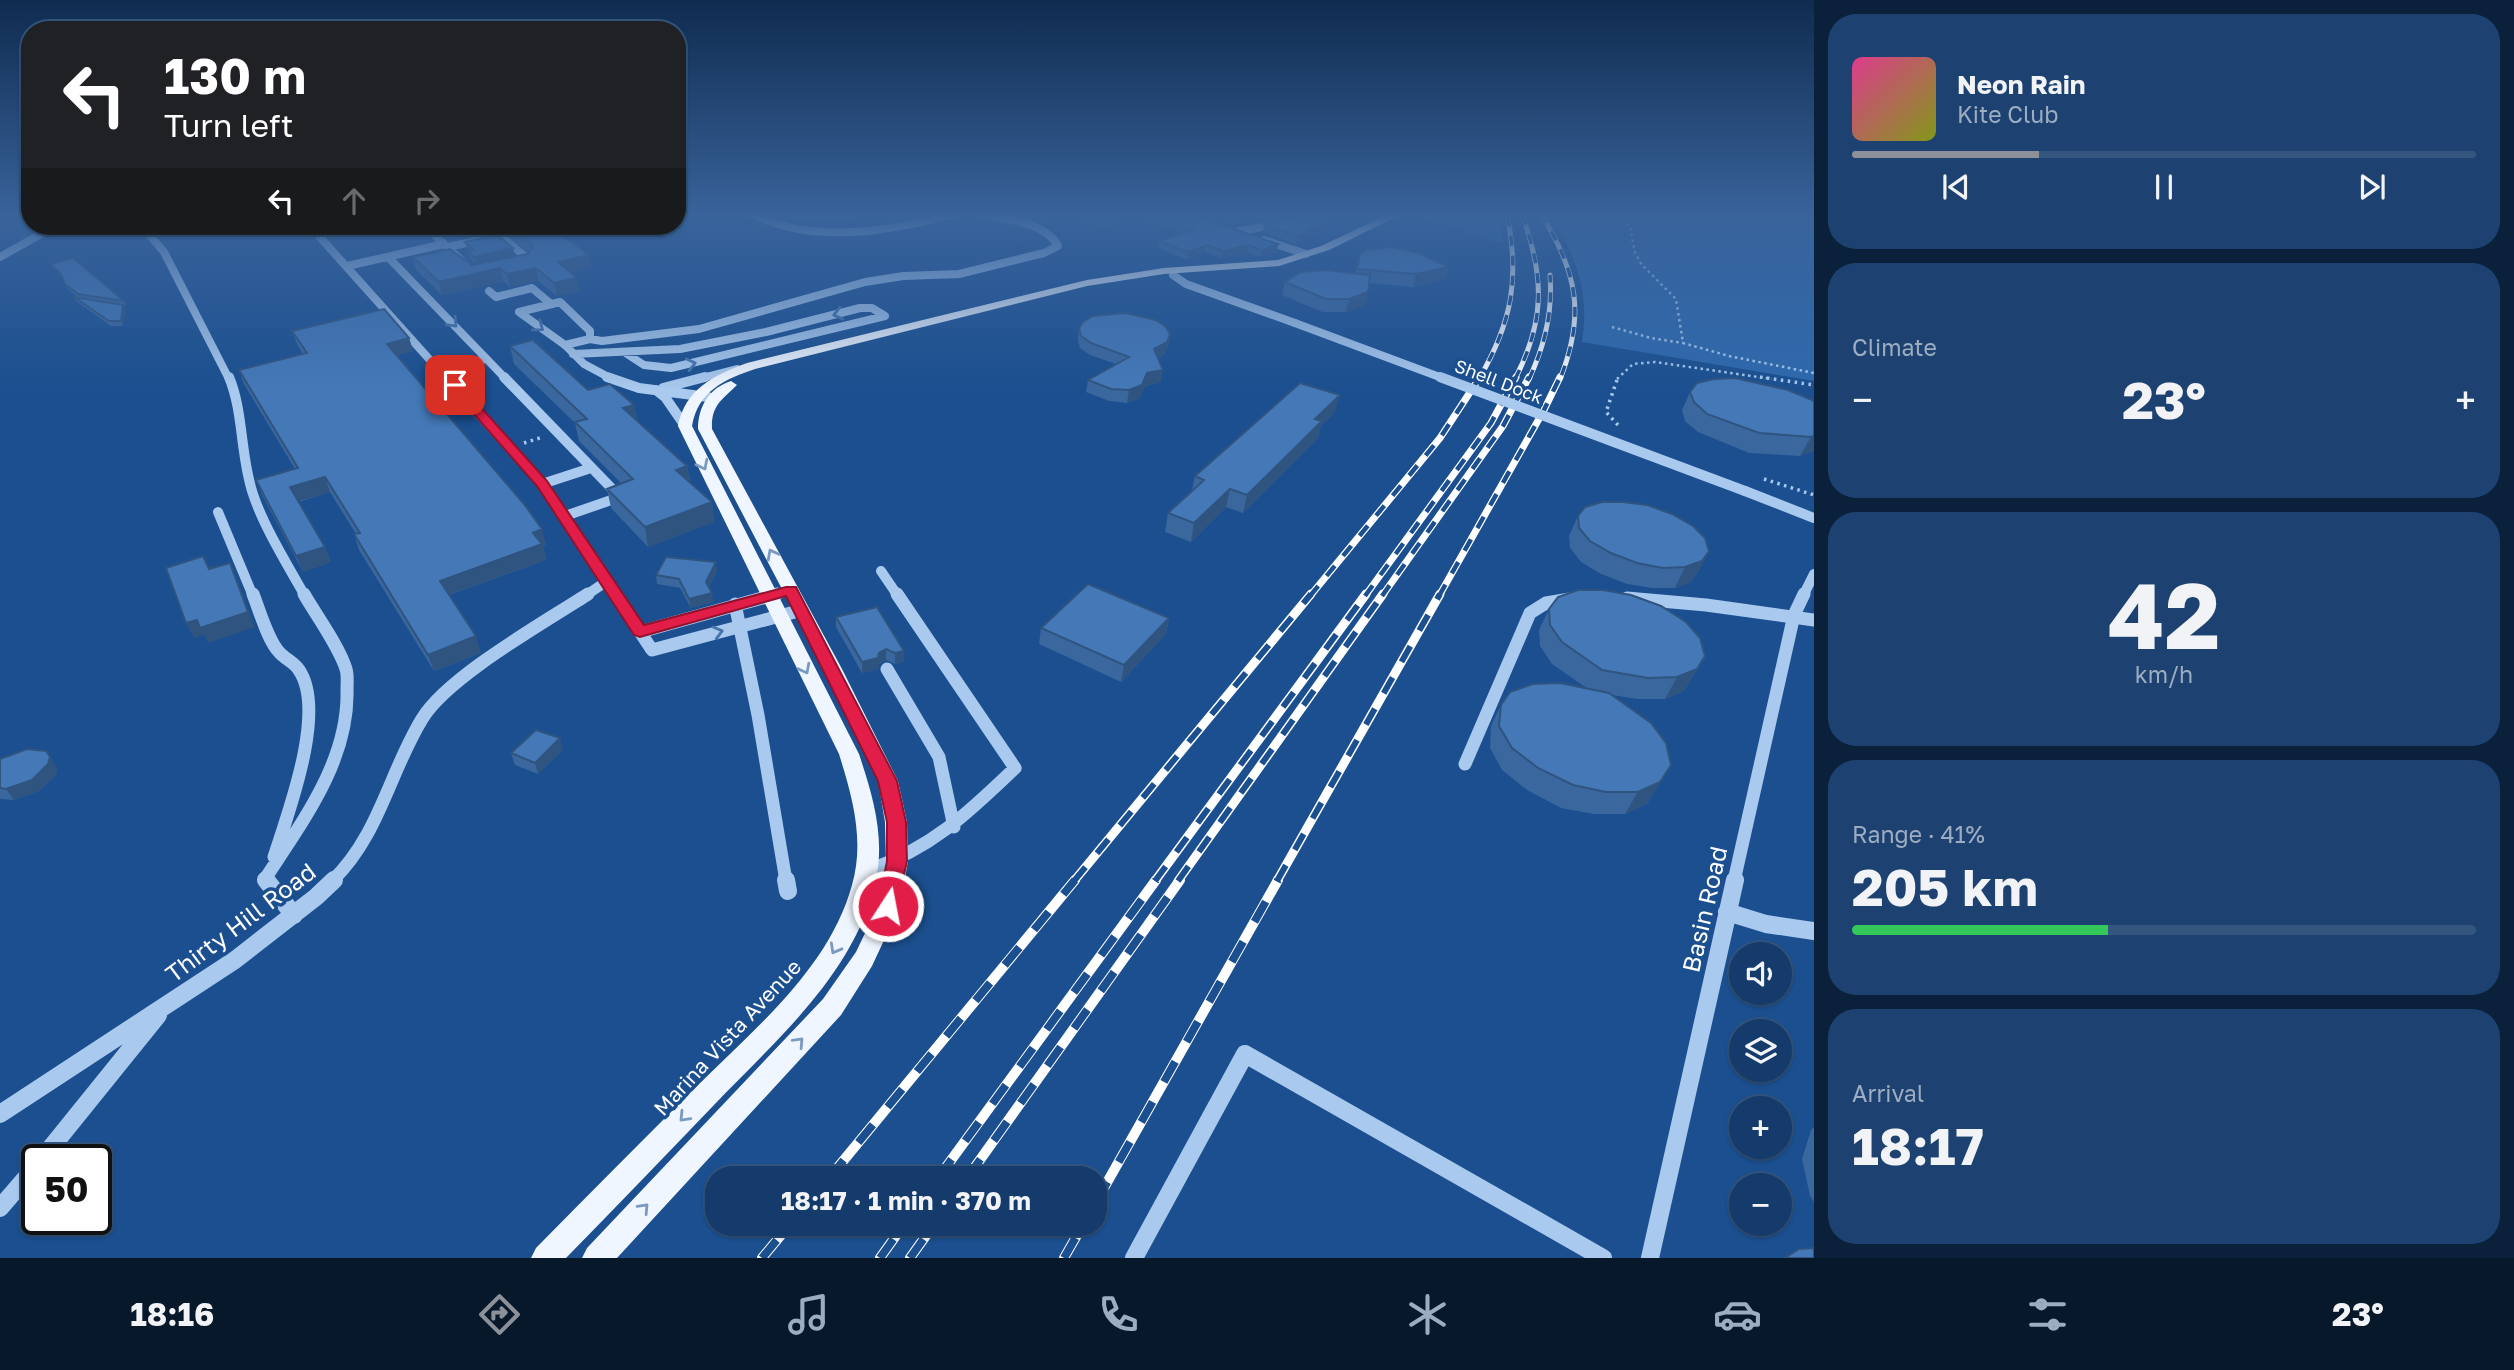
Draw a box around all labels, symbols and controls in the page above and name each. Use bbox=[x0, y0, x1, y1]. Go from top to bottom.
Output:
text: 130 m bbox=[164, 46, 306, 105]
icon: left bbox=[49, 49, 140, 140]
text: Neon Rain bbox=[1957, 69, 2086, 100]
text: Kite Club bbox=[1957, 100, 2058, 128]
text: Turn left bbox=[164, 106, 293, 144]
icon: previous bbox=[1937, 168, 1975, 206]
icon: pause bbox=[2145, 168, 2183, 206]
icon: next bbox=[2353, 168, 2391, 206]
icon: left bbox=[262, 182, 300, 220]
icon: ahead bbox=[335, 182, 373, 220]
icon: right bbox=[408, 182, 446, 220]
one-way arrow bbox=[832, 306, 844, 320]
one-way arrow bbox=[444, 315, 457, 328]
one-way arrow bbox=[531, 318, 544, 331]
text: Climate bbox=[1852, 333, 1937, 361]
street label: Shell Dock bbox=[1452, 354, 1546, 408]
pin bbox=[425, 355, 485, 415]
one-way arrow bbox=[685, 358, 697, 372]
icon: arrive bbox=[436, 366, 474, 404]
text: 23° bbox=[2122, 368, 2206, 430]
text: − bbox=[1852, 377, 1873, 422]
text: + bbox=[2455, 377, 2476, 422]
one-way arrow bbox=[695, 458, 709, 470]
one-way arrow bbox=[767, 548, 780, 561]
text: 42 bbox=[2108, 560, 2220, 669]
one-way arrow bbox=[711, 626, 723, 641]
text: km/h bbox=[2135, 660, 2193, 688]
one-way arrow bbox=[797, 661, 811, 674]
text: Range · 41% bbox=[1852, 820, 1985, 848]
street label: Basin Road bbox=[1675, 843, 1733, 975]
text: 205 km bbox=[1852, 855, 2038, 917]
street label: Thirty Hill Road bbox=[159, 856, 321, 988]
position arrow bbox=[851, 869, 925, 943]
one-way arrow bbox=[830, 941, 843, 954]
map controls bbox=[1729, 942, 1792, 1236]
button: sound bbox=[1729, 942, 1792, 1005]
street label: Marina Vista Avenue bbox=[648, 953, 806, 1121]
button: layers bbox=[1729, 1019, 1792, 1082]
one-way arrow bbox=[791, 1037, 803, 1050]
text: Arrival bbox=[1852, 1079, 1924, 1107]
button: + bbox=[1729, 1096, 1792, 1159]
one-way arrow bbox=[679, 1109, 692, 1122]
text: 18:17 bbox=[1852, 1114, 1984, 1176]
speed limit sign: 50 bbox=[21, 1144, 112, 1235]
button: − bbox=[1729, 1173, 1792, 1236]
text: 18:17 · 1 min · 370 m bbox=[781, 1185, 1031, 1216]
one-way arrow bbox=[635, 1203, 648, 1216]
icon: directions bbox=[475, 1290, 524, 1339]
icon: music bbox=[784, 1290, 833, 1339]
icon: phone bbox=[1094, 1290, 1143, 1339]
icon: climate bbox=[1403, 1290, 1452, 1339]
icon: car bbox=[1713, 1290, 1762, 1339]
icon: filters bbox=[2023, 1290, 2072, 1339]
text: 18:16 bbox=[130, 1295, 214, 1333]
text: 23° bbox=[2332, 1295, 2384, 1333]

